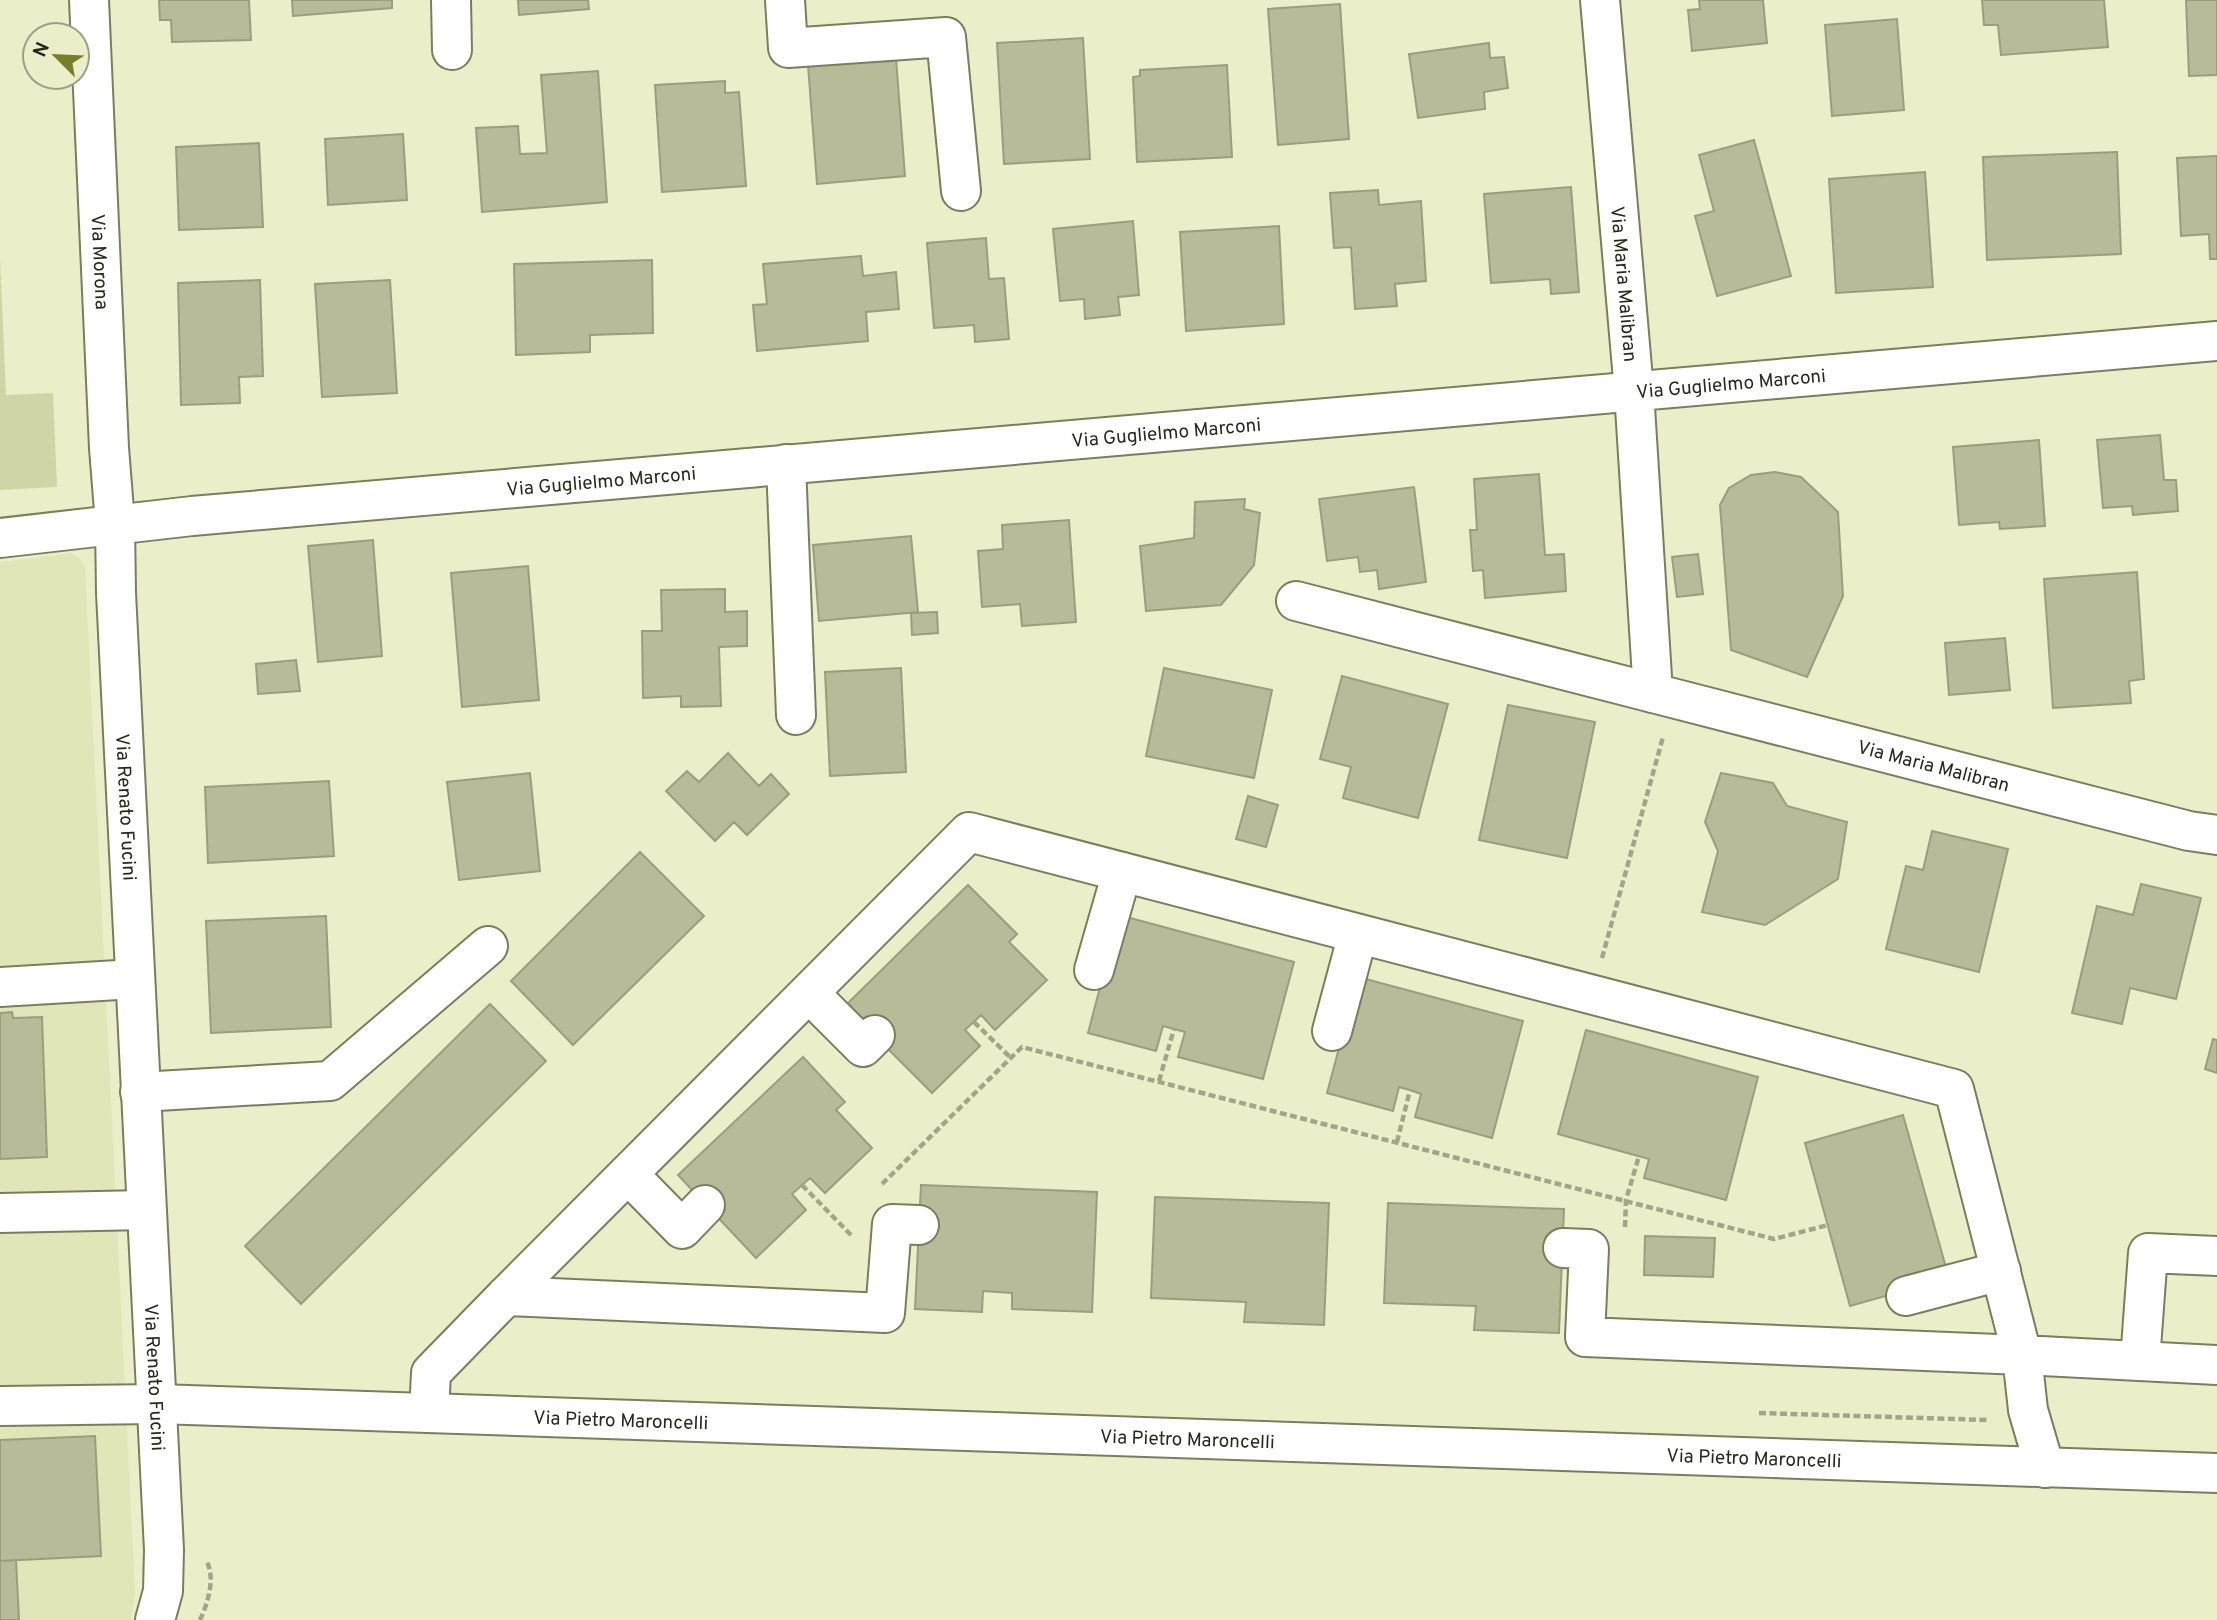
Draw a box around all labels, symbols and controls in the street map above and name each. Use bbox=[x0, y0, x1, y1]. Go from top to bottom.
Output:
north arrow bbox=[21, 21, 91, 91]
text: N bbox=[29, 39, 56, 61]
street label: Via Maria Malibran bbox=[1604, 205, 1641, 363]
street label: Via Morona bbox=[85, 213, 113, 310]
street label: Via Guglielmo Marconi bbox=[1635, 365, 1827, 405]
street label: Via Guglielmo Marconi bbox=[1071, 414, 1262, 454]
street label: Via Guglielmo Marconi bbox=[506, 462, 697, 503]
street label: Via Renato Fucini bbox=[109, 733, 140, 881]
street label: Via Maria Malibran bbox=[1855, 736, 2012, 798]
street label: Via Renato Fucini bbox=[138, 1303, 169, 1452]
street label: Via Pietro Maroncelli bbox=[533, 1407, 709, 1436]
street label: Via Pietro Maroncelli bbox=[1099, 1426, 1275, 1455]
street label: Via Pietro Maroncelli bbox=[1666, 1445, 1842, 1474]

